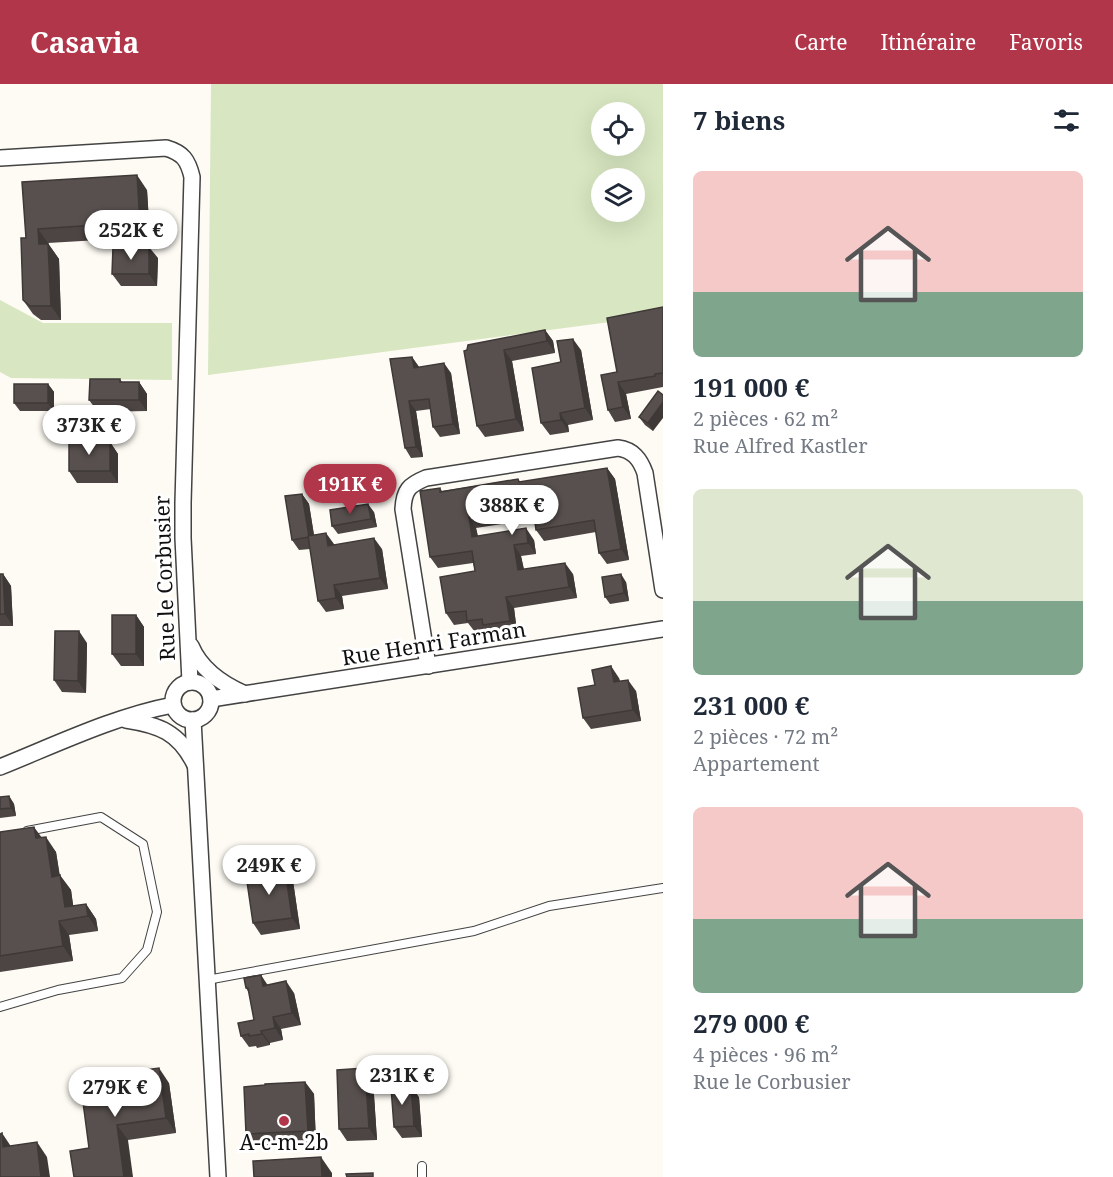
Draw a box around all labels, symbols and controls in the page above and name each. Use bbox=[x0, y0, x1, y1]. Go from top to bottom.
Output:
text: Casavia bbox=[30, 23, 139, 61]
text: Carte bbox=[794, 28, 848, 56]
text: Itinéraire bbox=[881, 28, 976, 56]
text: Favoris bbox=[1009, 28, 1083, 56]
map controls bbox=[591, 102, 645, 222]
button: locate bbox=[591, 102, 645, 156]
text: 7 biens bbox=[693, 102, 785, 138]
icon: filters bbox=[1050, 104, 1083, 137]
button: layers bbox=[591, 168, 645, 222]
pin: 252K € bbox=[82, 210, 180, 261]
icon: home bbox=[834, 210, 942, 318]
text: 252K € bbox=[99, 216, 163, 243]
text: 191 000 € bbox=[693, 369, 809, 405]
pin: 373K € bbox=[40, 405, 138, 456]
text: 2 pièces · 62 m² bbox=[693, 405, 838, 432]
text: 373K € bbox=[57, 411, 121, 438]
text: Rue Alfred Kastler bbox=[693, 432, 868, 459]
pin: 191K € bbox=[301, 464, 399, 515]
text: 191K € bbox=[318, 470, 382, 497]
pin: 388K € bbox=[463, 485, 561, 536]
text: 388K € bbox=[480, 491, 544, 518]
street label: Rue le Corbusier bbox=[147, 495, 181, 661]
icon: home bbox=[834, 528, 942, 636]
street label: Rue Henri Farman bbox=[340, 615, 528, 671]
text: 231 000 € bbox=[693, 687, 809, 723]
text: 2 pièces · 72 m² bbox=[693, 723, 838, 750]
text: Appartement bbox=[693, 750, 820, 777]
pin: 249K € bbox=[220, 845, 318, 896]
icon: home bbox=[834, 846, 942, 954]
text: 249K € bbox=[237, 851, 301, 878]
text: 279 000 € bbox=[693, 1005, 809, 1041]
text: 4 pièces · 96 m² bbox=[693, 1041, 838, 1068]
pin: 231K € bbox=[353, 1055, 451, 1106]
text: 231K € bbox=[370, 1061, 434, 1088]
pin: 279K € bbox=[66, 1067, 164, 1118]
text: Rue le Corbusier bbox=[693, 1068, 851, 1095]
text: 279K € bbox=[83, 1073, 147, 1100]
marker: A-c-m-2b bbox=[277, 1114, 291, 1128]
place label: A-c-m-2b bbox=[239, 1128, 329, 1156]

